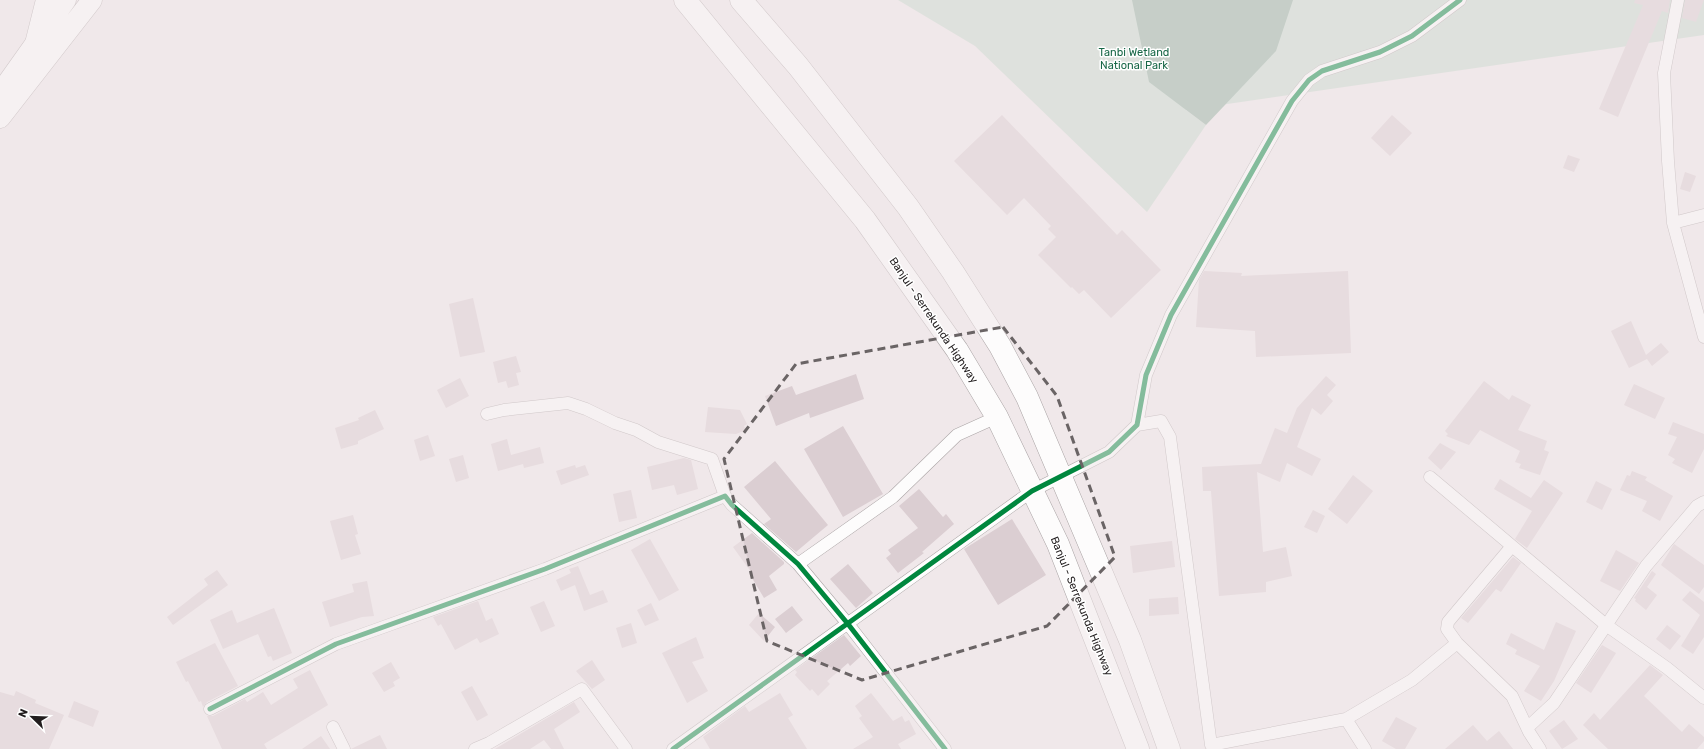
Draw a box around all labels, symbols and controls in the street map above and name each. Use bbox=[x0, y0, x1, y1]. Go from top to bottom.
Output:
park label: Tanbi Wetland National Park bbox=[1099, 46, 1169, 72]
street label: Banjul - Serrekunda Highway bbox=[887, 255, 981, 386]
street label: Banjul - Serrekunda Highway bbox=[1048, 535, 1115, 678]
north arrow bbox=[12, 697, 52, 737]
text: N bbox=[16, 707, 31, 719]

